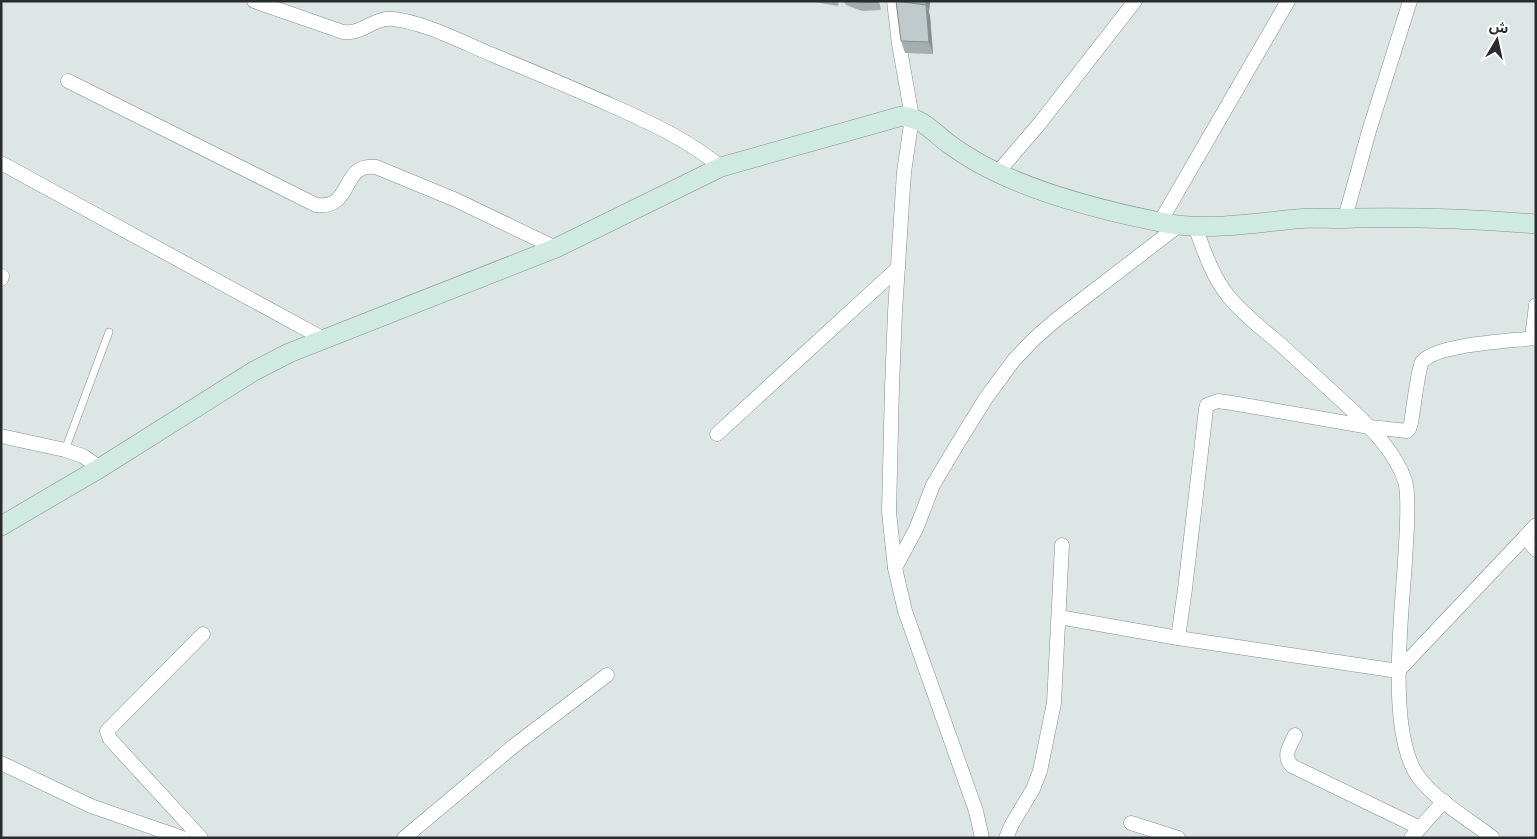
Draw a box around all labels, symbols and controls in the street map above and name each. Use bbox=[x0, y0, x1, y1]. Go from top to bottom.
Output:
north arrow bbox=[1472, 15, 1522, 65]
text: ش bbox=[1488, 18, 1510, 38]

